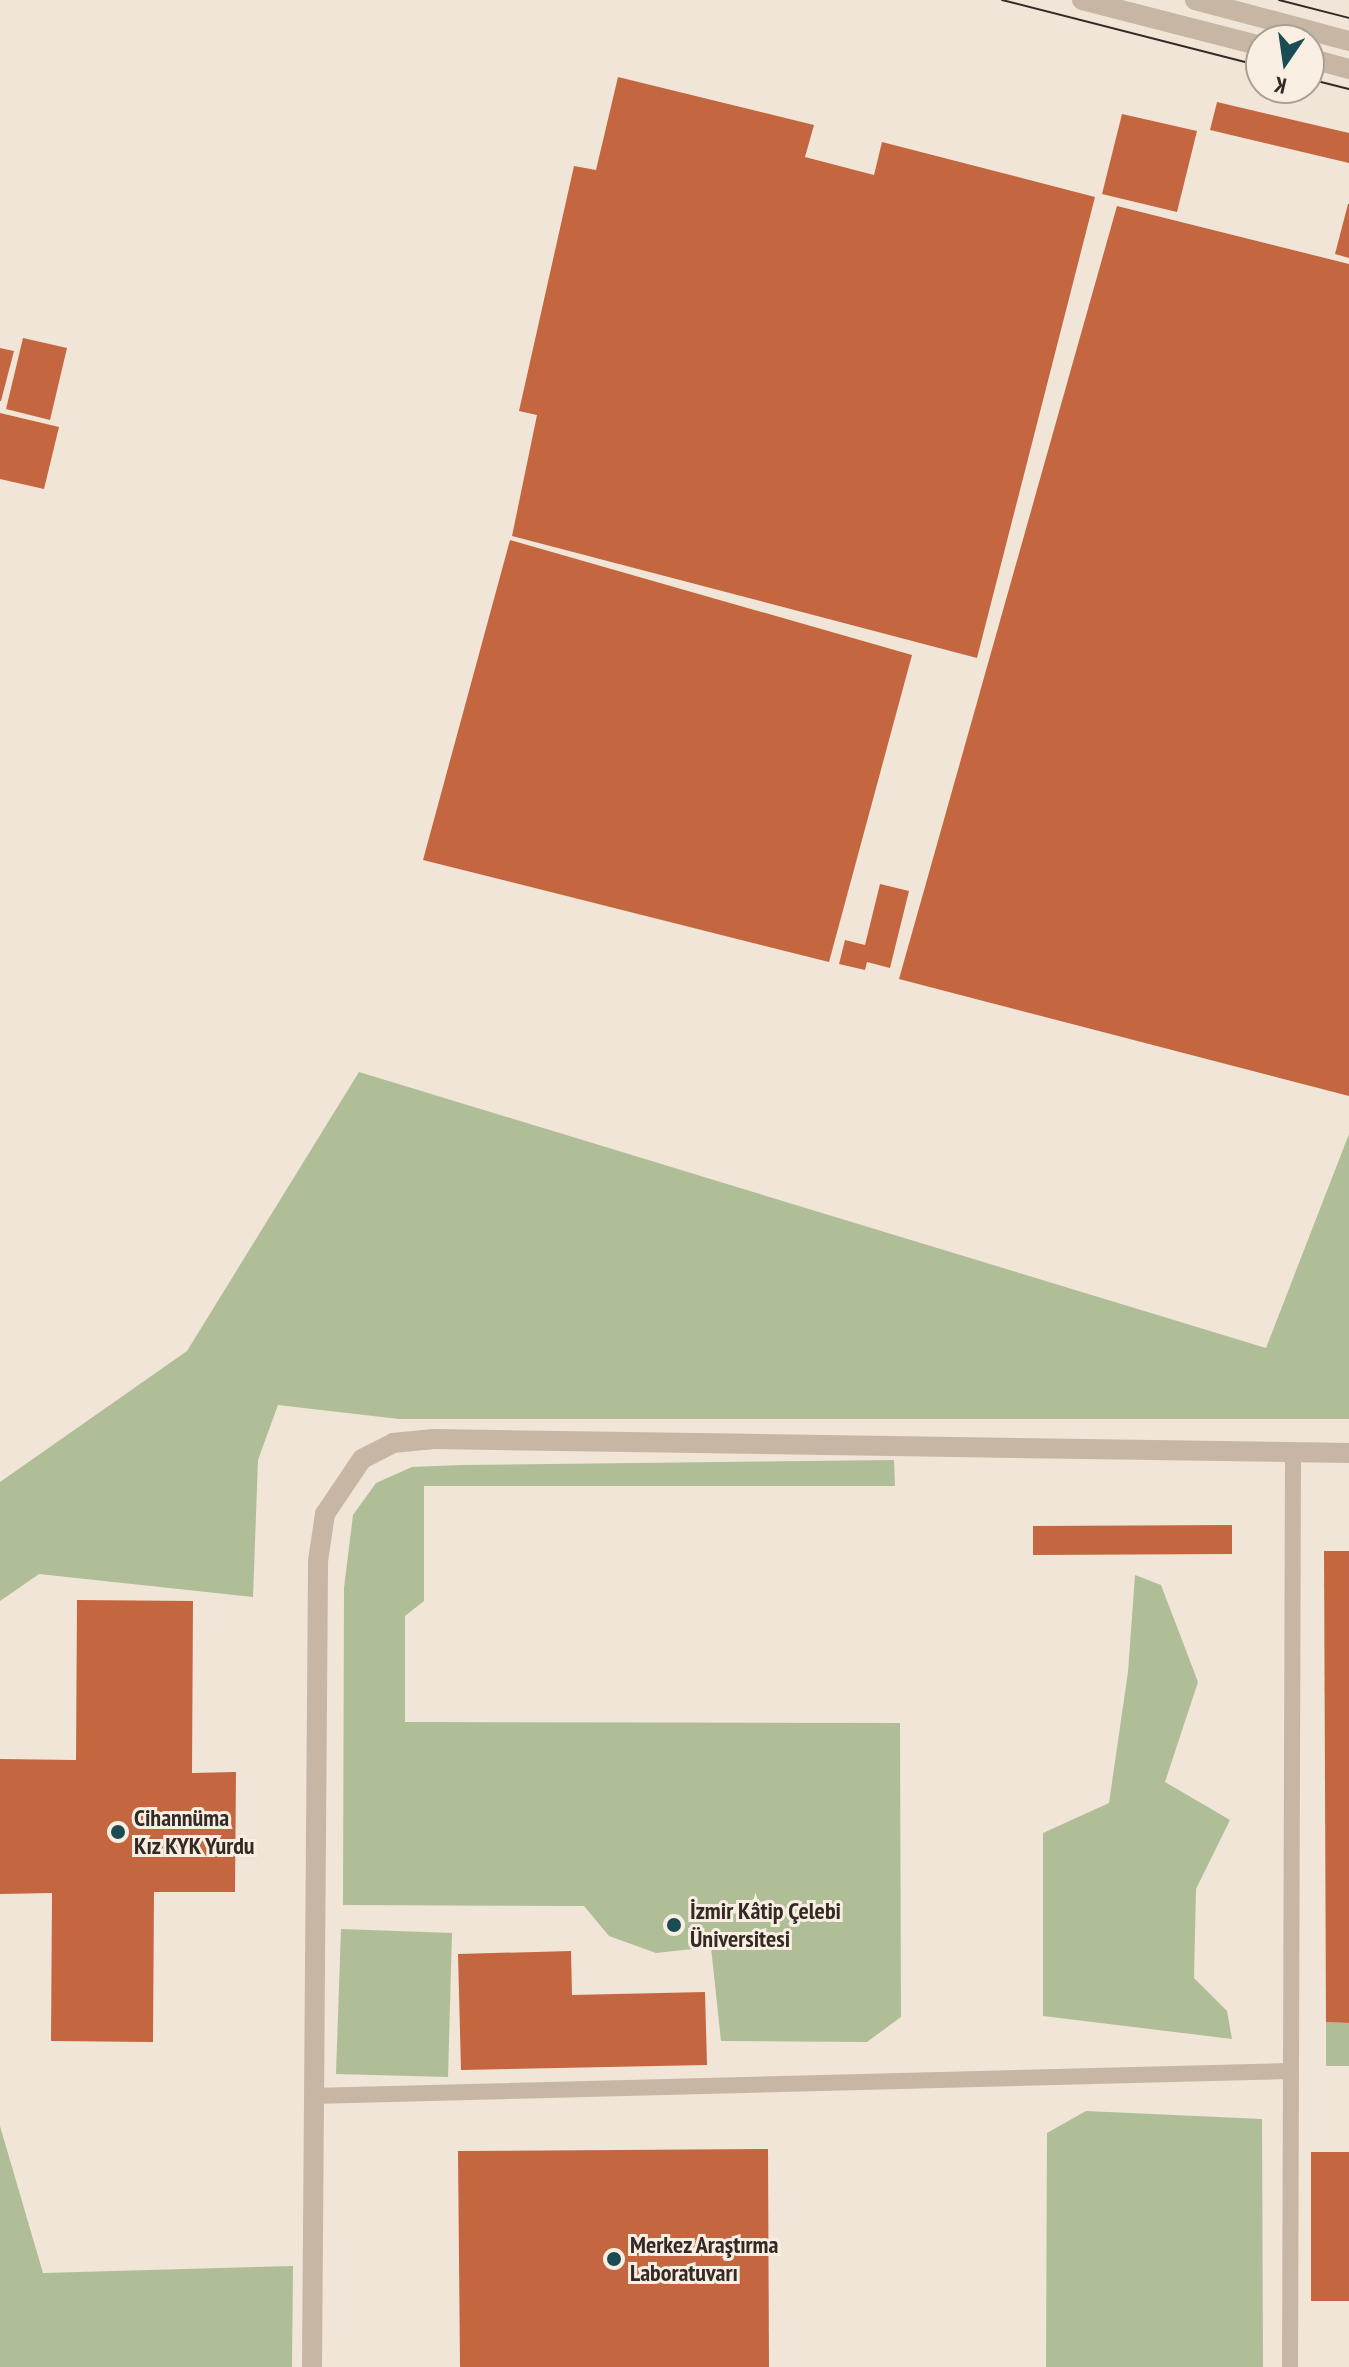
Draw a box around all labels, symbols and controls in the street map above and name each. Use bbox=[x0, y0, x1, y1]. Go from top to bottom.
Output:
north arrow bbox=[1245, 24, 1325, 104]
text: K bbox=[1271, 71, 1289, 100]
place label: Cihannüma Kız KYK Yurdu bbox=[134, 1804, 256, 1860]
marker: Cihannüma Kız KYK Yurdu bbox=[109, 1823, 127, 1841]
place label: İzmir Kâtip Çelebi Üniversitesi bbox=[690, 1897, 841, 1953]
marker: İzmir Kâtip Çelebi Üniversitesi bbox=[665, 1916, 683, 1934]
place label: Merkez Araştırma Laboratuvarı bbox=[630, 2231, 780, 2287]
marker: Merkez Araştırma Laboratuvarı bbox=[605, 2250, 623, 2268]

